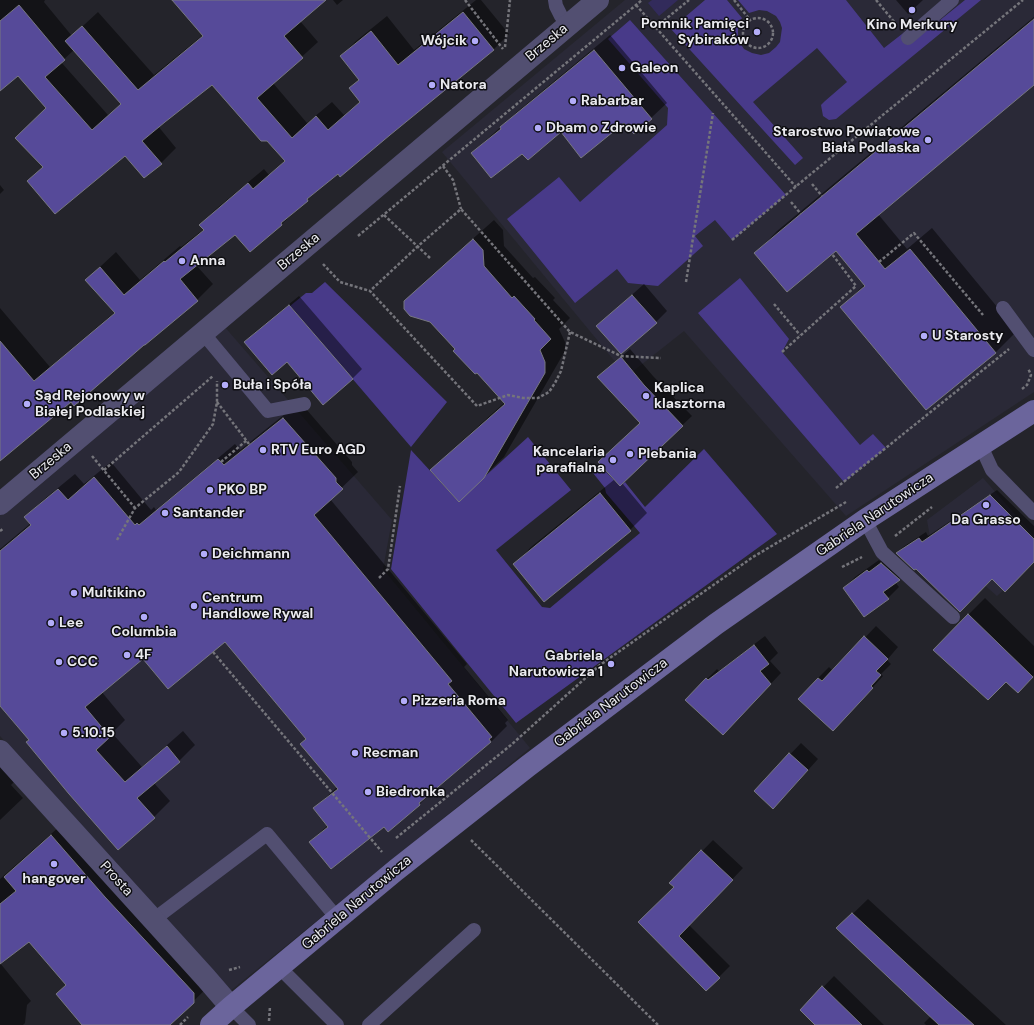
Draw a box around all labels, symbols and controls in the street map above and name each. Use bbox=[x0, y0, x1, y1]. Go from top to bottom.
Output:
marker: Kino Merkury bbox=[907, 5, 917, 15]
place label: Pomnik Pamięci Sybiraków bbox=[641, 16, 749, 48]
place label: Kino Merkury bbox=[867, 17, 957, 33]
street label: Brzeska bbox=[523, 21, 571, 65]
marker: Pomnik Pamięci Sybiraków bbox=[752, 27, 762, 37]
place label: Wójcik bbox=[421, 33, 467, 49]
marker: Wójcik bbox=[470, 36, 480, 46]
place label: Galeon bbox=[630, 60, 678, 76]
marker: Galeon bbox=[617, 63, 627, 73]
place label: Natora bbox=[440, 77, 487, 93]
marker: Natora bbox=[427, 80, 437, 90]
place label: Rabarbar bbox=[581, 93, 644, 109]
marker: Rabarbar bbox=[568, 96, 578, 106]
place label: Dbam o Zdrowie bbox=[546, 120, 656, 136]
marker: Dbam o Zdrowie bbox=[533, 123, 543, 133]
place label: Starostwo Powiatowe Biała Podlaska bbox=[773, 124, 920, 156]
marker: Starostwo Powiatowe Biała Podlaska bbox=[923, 135, 933, 145]
street label: Brzeska bbox=[275, 230, 323, 274]
place label: Anna bbox=[190, 253, 225, 269]
marker: Anna bbox=[177, 256, 187, 266]
place label: U Starosty bbox=[932, 328, 1004, 344]
marker: U Starosty bbox=[919, 331, 929, 341]
place label: Buła i Spóła bbox=[233, 377, 312, 393]
marker: Buła i Spóła bbox=[220, 380, 230, 390]
place label: Kaplica klasztorna bbox=[654, 380, 725, 412]
place label: Sąd Rejonowy w Białej Podlaskiej bbox=[35, 388, 145, 420]
marker: Kaplica klasztorna bbox=[641, 391, 651, 401]
marker: Sąd Rejonowy w Białej Podlaskiej bbox=[22, 399, 32, 409]
street label: Brzeska bbox=[27, 439, 75, 483]
place label: RTV Euro AGD bbox=[271, 442, 366, 458]
place label: Kancelaria parafialna bbox=[533, 444, 605, 476]
marker: RTV Euro AGD bbox=[258, 445, 268, 455]
place label: Plebania bbox=[638, 446, 697, 462]
marker: Plebania bbox=[625, 449, 635, 459]
marker: Kancelaria parafialna bbox=[608, 455, 618, 465]
street label: Gabriela Narutowicza bbox=[813, 469, 937, 561]
place label: PKO BP bbox=[218, 482, 267, 498]
marker: PKO BP bbox=[205, 485, 215, 495]
marker: Da Grasso bbox=[981, 500, 991, 510]
place label: Santander bbox=[173, 505, 245, 521]
marker: Santander bbox=[160, 508, 170, 518]
place label: Da Grasso bbox=[951, 512, 1021, 528]
place label: Deichmann bbox=[212, 546, 290, 562]
marker: Deichmann bbox=[199, 549, 209, 559]
place label: Multikino bbox=[82, 585, 146, 601]
marker: Multikino bbox=[69, 588, 79, 598]
place label: Centrum Handlowe Rywal bbox=[202, 590, 313, 622]
marker: Centrum Handlowe Rywal bbox=[189, 601, 199, 611]
marker: Columbia bbox=[139, 612, 149, 622]
place label: Lee bbox=[59, 615, 83, 631]
marker: Lee bbox=[46, 618, 56, 628]
place label: Columbia bbox=[111, 624, 177, 640]
place label: 4F bbox=[135, 647, 152, 663]
place label: Gabriela Narutowicza 1 bbox=[509, 648, 603, 680]
marker: 4F bbox=[122, 650, 132, 660]
place label: CCC bbox=[67, 654, 98, 670]
street label: Gabriela Narutowicza bbox=[551, 655, 671, 751]
marker: CCC bbox=[54, 657, 64, 667]
marker: Gabriela Narutowicza 1 bbox=[606, 659, 616, 669]
place label: Pizzeria Roma bbox=[412, 693, 506, 709]
marker: Pizzeria Roma bbox=[399, 696, 409, 706]
place label: 5.10.15 bbox=[72, 725, 115, 741]
marker: 5.10.15 bbox=[59, 728, 69, 738]
place label: Recman bbox=[363, 745, 418, 761]
marker: Recman bbox=[350, 748, 360, 758]
place label: Biedronka bbox=[376, 784, 445, 800]
marker: Biedronka bbox=[363, 787, 373, 797]
street label: Gabriela Narutowicza bbox=[299, 852, 415, 954]
street label: Prosta bbox=[96, 858, 136, 900]
marker: hangover bbox=[49, 859, 59, 869]
place label: hangover bbox=[22, 871, 86, 887]

